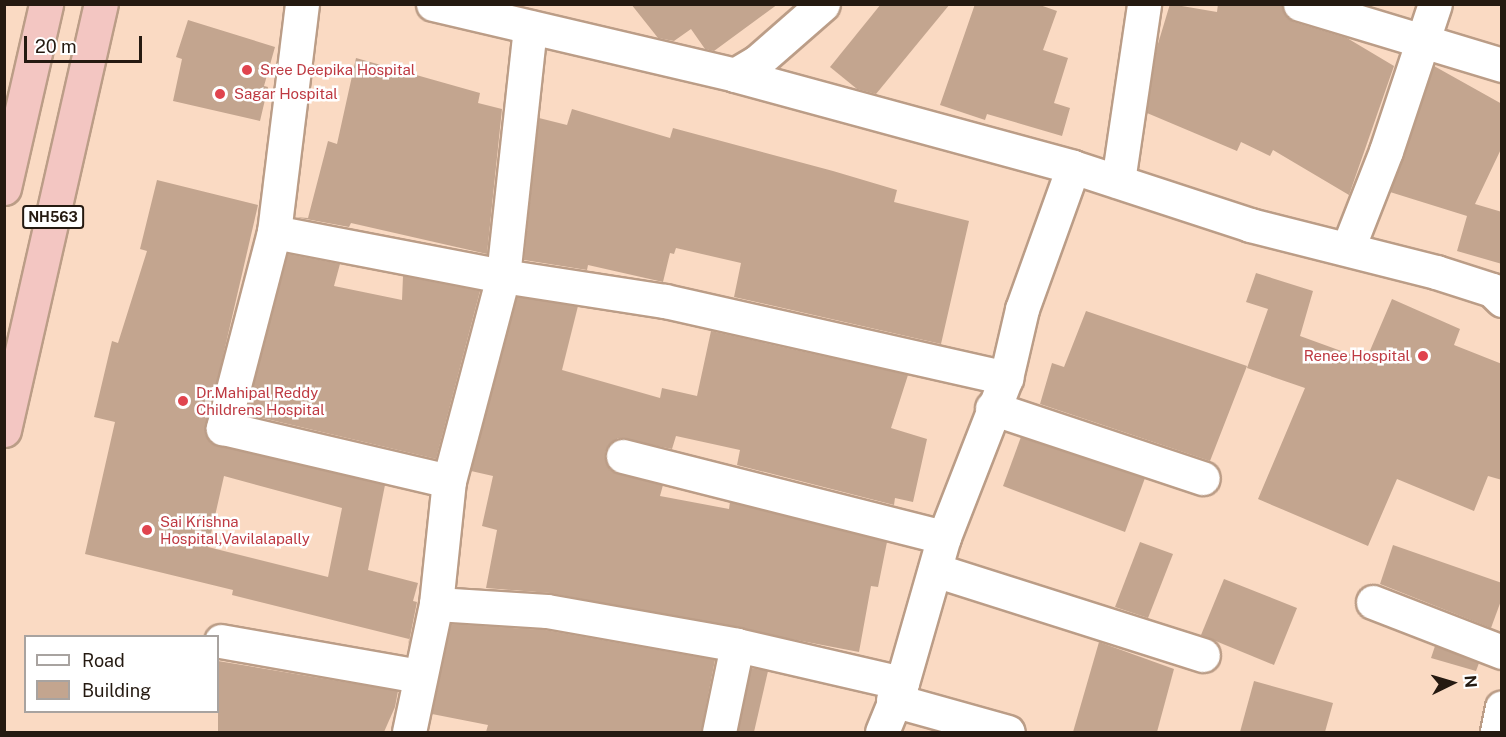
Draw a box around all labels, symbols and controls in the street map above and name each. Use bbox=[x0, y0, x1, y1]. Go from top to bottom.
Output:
scale bar bbox=[27, 24, 146, 62]
text: 20 m bbox=[35, 36, 77, 57]
marker: Sree Deepika Hospital bbox=[238, 61, 256, 79]
place label: Sree Deepika Hospital bbox=[260, 61, 415, 79]
marker: Sagar Hospital bbox=[211, 85, 229, 103]
place label: Sagar Hospital bbox=[234, 85, 338, 103]
road number: NH563 bbox=[22, 206, 84, 228]
place label: Renee Hospital bbox=[1304, 347, 1410, 365]
marker: Renee Hospital bbox=[1414, 347, 1432, 365]
place label: Dr.Mahipal Reddy Childrens Hospital bbox=[196, 383, 325, 418]
marker: Dr.Mahipal Reddy Childrens Hospital bbox=[174, 392, 192, 410]
place label: Sai Krishna Hospital,Vavilalapally bbox=[160, 512, 310, 547]
marker: Sai Krishna Hospital,Vavilalapally bbox=[138, 521, 156, 539]
legend bbox=[24, 635, 219, 713]
text: Road bbox=[82, 650, 125, 671]
north arrow bbox=[1422, 653, 1482, 713]
text: N bbox=[1460, 674, 1480, 688]
text: Building bbox=[82, 680, 151, 701]

